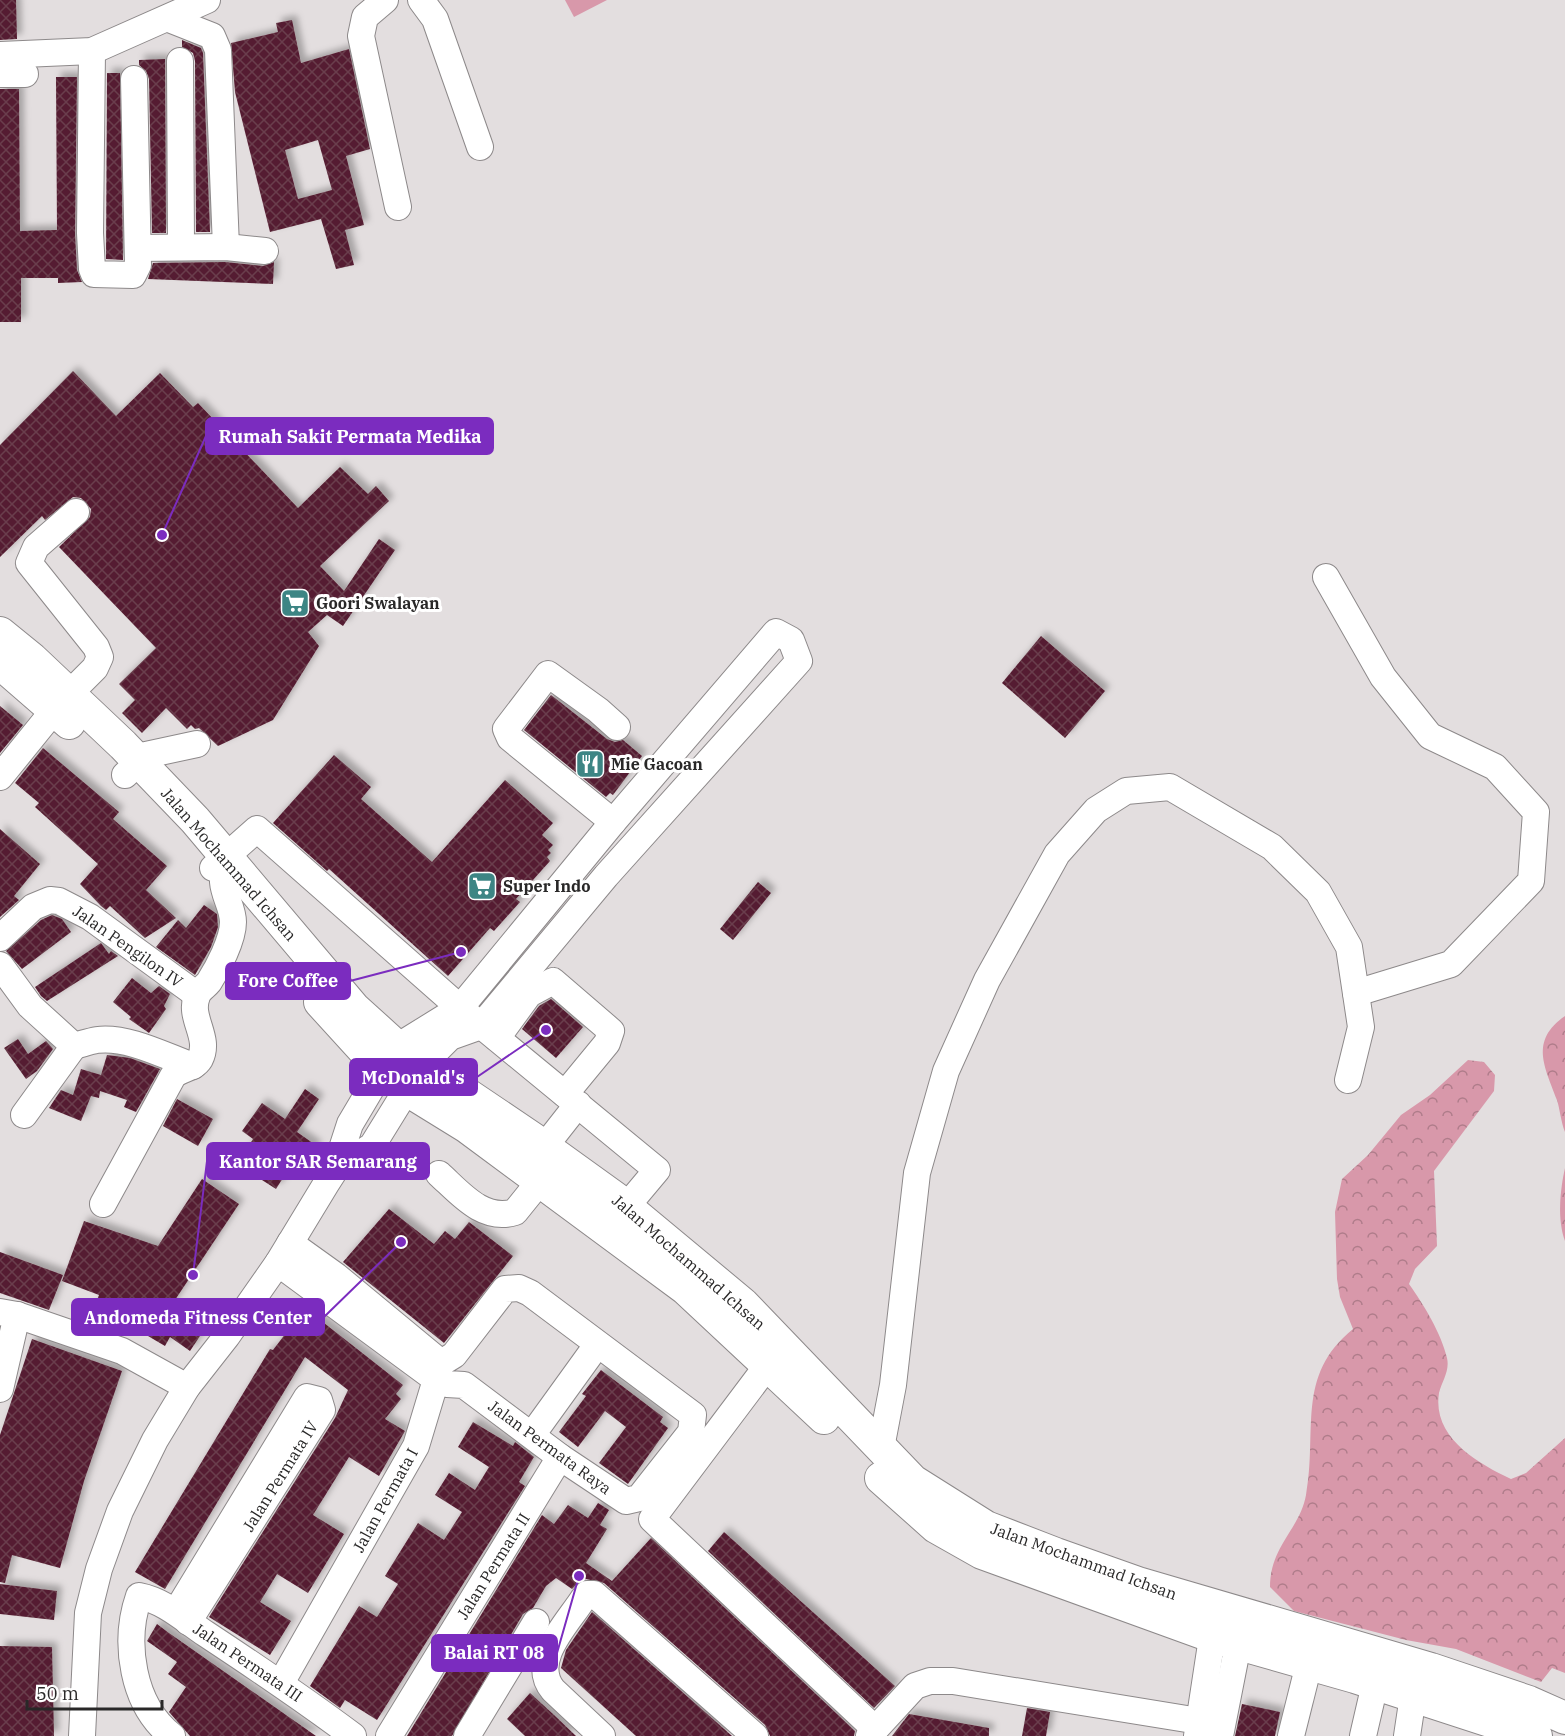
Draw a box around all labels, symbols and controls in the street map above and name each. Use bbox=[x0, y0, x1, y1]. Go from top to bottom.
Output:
callout: Rumah Sakit Permata Medika bbox=[206, 418, 493, 454]
text: Rumah Sakit Permata Medika bbox=[218, 425, 482, 448]
supermarket icon: Goori Swalayan bbox=[279, 587, 311, 619]
place label: Goori Swalayan bbox=[316, 593, 440, 613]
restaurant icon: Mie Gacoan bbox=[574, 748, 606, 780]
place label: Mie Gacoan bbox=[611, 754, 703, 774]
street label: Jalan Mochammad Ichsan bbox=[157, 783, 301, 945]
supermarket icon: Super Indo bbox=[466, 870, 498, 902]
place label: Super Indo bbox=[503, 876, 590, 896]
street label: Jalan Pengilon IV bbox=[69, 901, 187, 992]
callout: Fore Coffee bbox=[226, 963, 350, 999]
text: Fore Coffee bbox=[238, 969, 338, 992]
callout: McDonald's bbox=[350, 1059, 477, 1095]
text: McDonald's bbox=[361, 1066, 465, 1089]
callout: Kantor SAR Semarang bbox=[207, 1143, 429, 1179]
text: Kantor SAR Semarang bbox=[219, 1150, 417, 1173]
street label: Jalan Mochammad Ichsan bbox=[608, 1190, 770, 1334]
callout: Andomeda Fitness Center bbox=[72, 1299, 324, 1335]
text: Andomeda Fitness Center bbox=[84, 1306, 312, 1329]
street label: Jalan Permata Raya bbox=[485, 1396, 616, 1498]
street label: Jalan Permata IV bbox=[238, 1417, 322, 1535]
street label: Jalan Permata I bbox=[348, 1444, 422, 1556]
street label: Jalan Permata II bbox=[452, 1509, 534, 1623]
street label: Jalan Mochammad Ichsan bbox=[988, 1518, 1180, 1604]
street label: Jalan Permata III bbox=[190, 1618, 306, 1706]
callout: Balai RT 08 bbox=[432, 1635, 557, 1671]
text: Balai RT 08 bbox=[444, 1641, 545, 1664]
scale bar bbox=[27, 1673, 162, 1711]
text: 50 m bbox=[36, 1682, 79, 1705]

